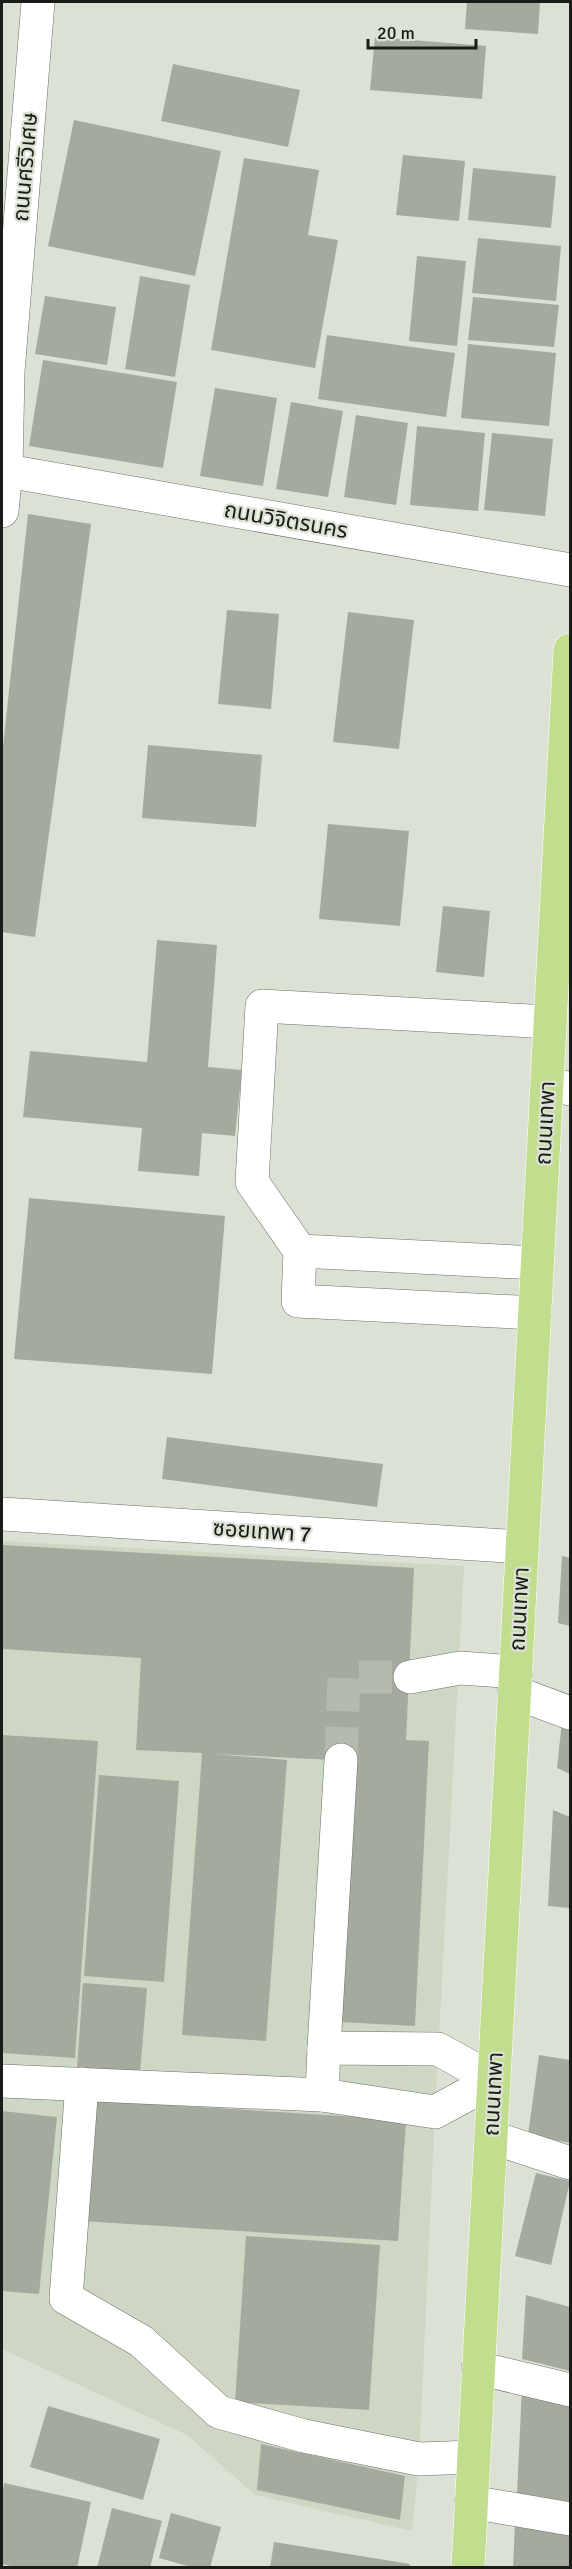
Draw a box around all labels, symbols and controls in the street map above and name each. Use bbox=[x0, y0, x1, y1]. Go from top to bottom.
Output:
scale bar bbox=[368, 12, 476, 50]
text: 20 m bbox=[377, 22, 415, 44]
street label: ถนนศรีวิเศษ bbox=[7, 111, 43, 223]
street label: ถนนวิจิตรนคร bbox=[222, 496, 350, 544]
street label: ถนนเทพา bbox=[529, 1080, 561, 1166]
street label: ซอยเทพา 7 bbox=[212, 1514, 312, 1548]
street label: ถนนเทพา bbox=[503, 1566, 535, 1652]
street label: ถนนเทพา bbox=[477, 2051, 509, 2137]

